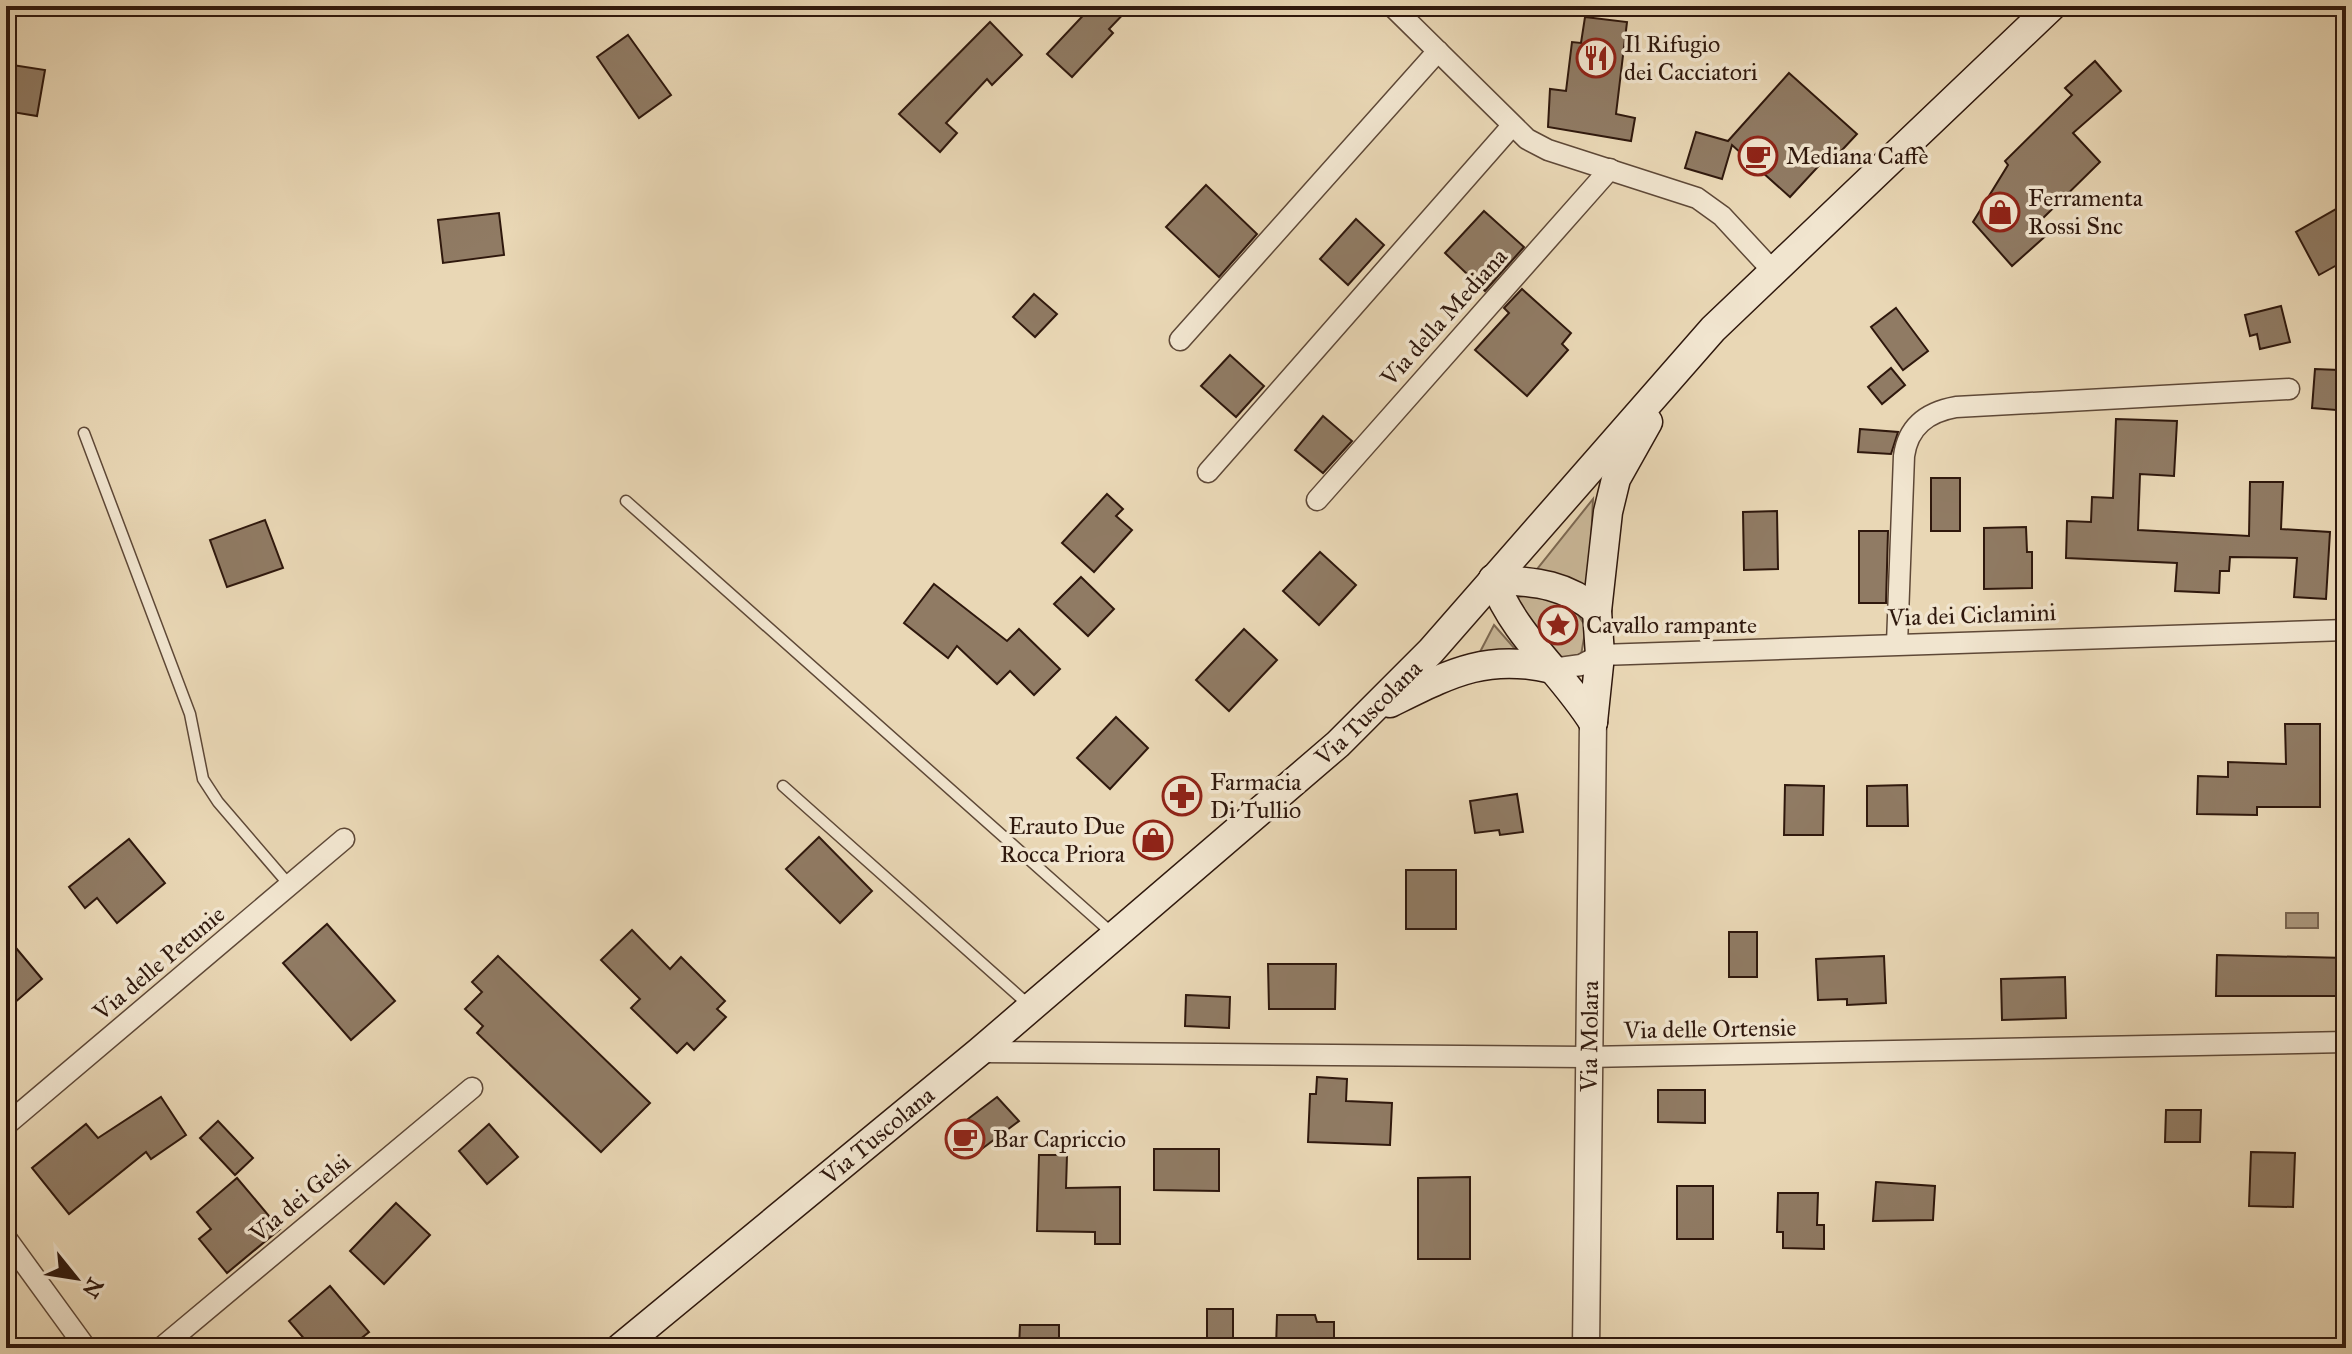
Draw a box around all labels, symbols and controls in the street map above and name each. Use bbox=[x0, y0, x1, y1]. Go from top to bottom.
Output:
place label: Il Rifugio dei Cacciatori bbox=[1624, 29, 1758, 87]
restaurant icon: Il Rifugio dei Cacciatori bbox=[1575, 37, 1617, 79]
cafe icon: Mediana Caffè bbox=[1737, 135, 1779, 177]
place label: Mediana Caffè bbox=[1786, 141, 1928, 171]
place label: Ferramenta Rossi Snc bbox=[2028, 183, 2144, 241]
shop icon: Ferramenta Rossi Snc bbox=[1979, 191, 2021, 233]
street label: Via della Mediana bbox=[1374, 241, 1514, 393]
street label: Via dei Ciclamini bbox=[1886, 597, 2057, 633]
place icon: Cavallo rampante bbox=[1537, 604, 1579, 646]
place label: Cavallo rampante bbox=[1586, 610, 1757, 640]
street label: Via Tuscolana bbox=[1308, 653, 1429, 773]
place label: Farmacia Di Tullio bbox=[1210, 767, 1302, 825]
pharmacy icon: Farmacia Di Tullio bbox=[1161, 775, 1203, 817]
place label: Erauto Due Rocca Priora bbox=[1000, 811, 1126, 869]
shop icon: Erauto Due Rocca Priora bbox=[1132, 819, 1174, 861]
street label: Via delle Petunie bbox=[86, 899, 231, 1027]
street label: Via Molara bbox=[1574, 979, 1605, 1093]
street label: Via delle Ortensie bbox=[1622, 1012, 1797, 1046]
street label: Via Tuscolana bbox=[814, 1079, 941, 1192]
cafe icon: Bar Capriccio bbox=[944, 1118, 986, 1160]
place label: Bar Capriccio bbox=[993, 1124, 1126, 1154]
street label: Via dei Gelsi bbox=[243, 1147, 357, 1249]
north arrow bbox=[36, 1238, 116, 1318]
text: N bbox=[76, 1273, 109, 1303]

